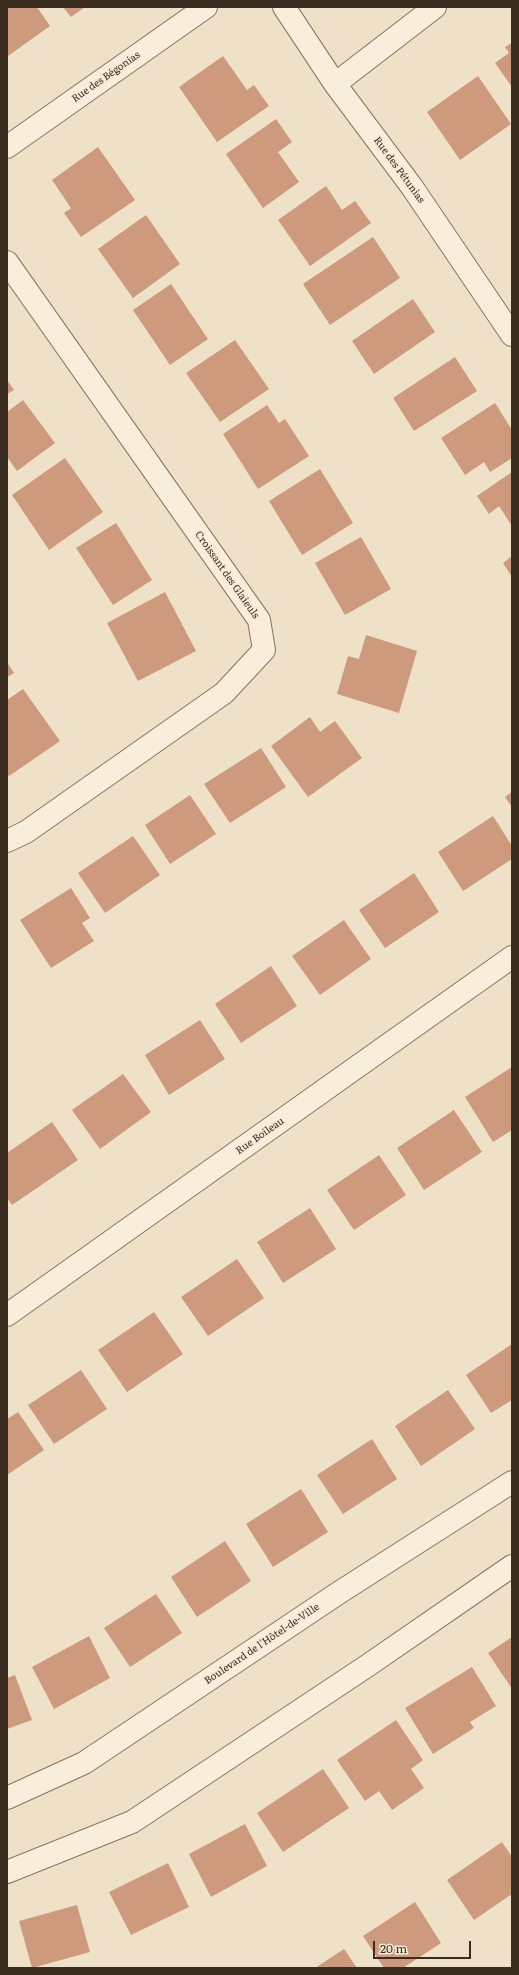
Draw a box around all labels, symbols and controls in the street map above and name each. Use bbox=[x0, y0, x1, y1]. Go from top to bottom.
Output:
street label: Rue des Bégonias bbox=[70, 49, 142, 105]
street label: Rue des Pétunias bbox=[371, 135, 427, 205]
street label: Croissant des Glaieuls bbox=[192, 529, 262, 621]
street label: Rue Boileau bbox=[234, 1115, 286, 1157]
street label: Boulevard de l'Hôtel-de-Ville bbox=[202, 1601, 322, 1687]
scale bar bbox=[375, 1933, 473, 1959]
text: 20 m bbox=[380, 1939, 407, 1957]

